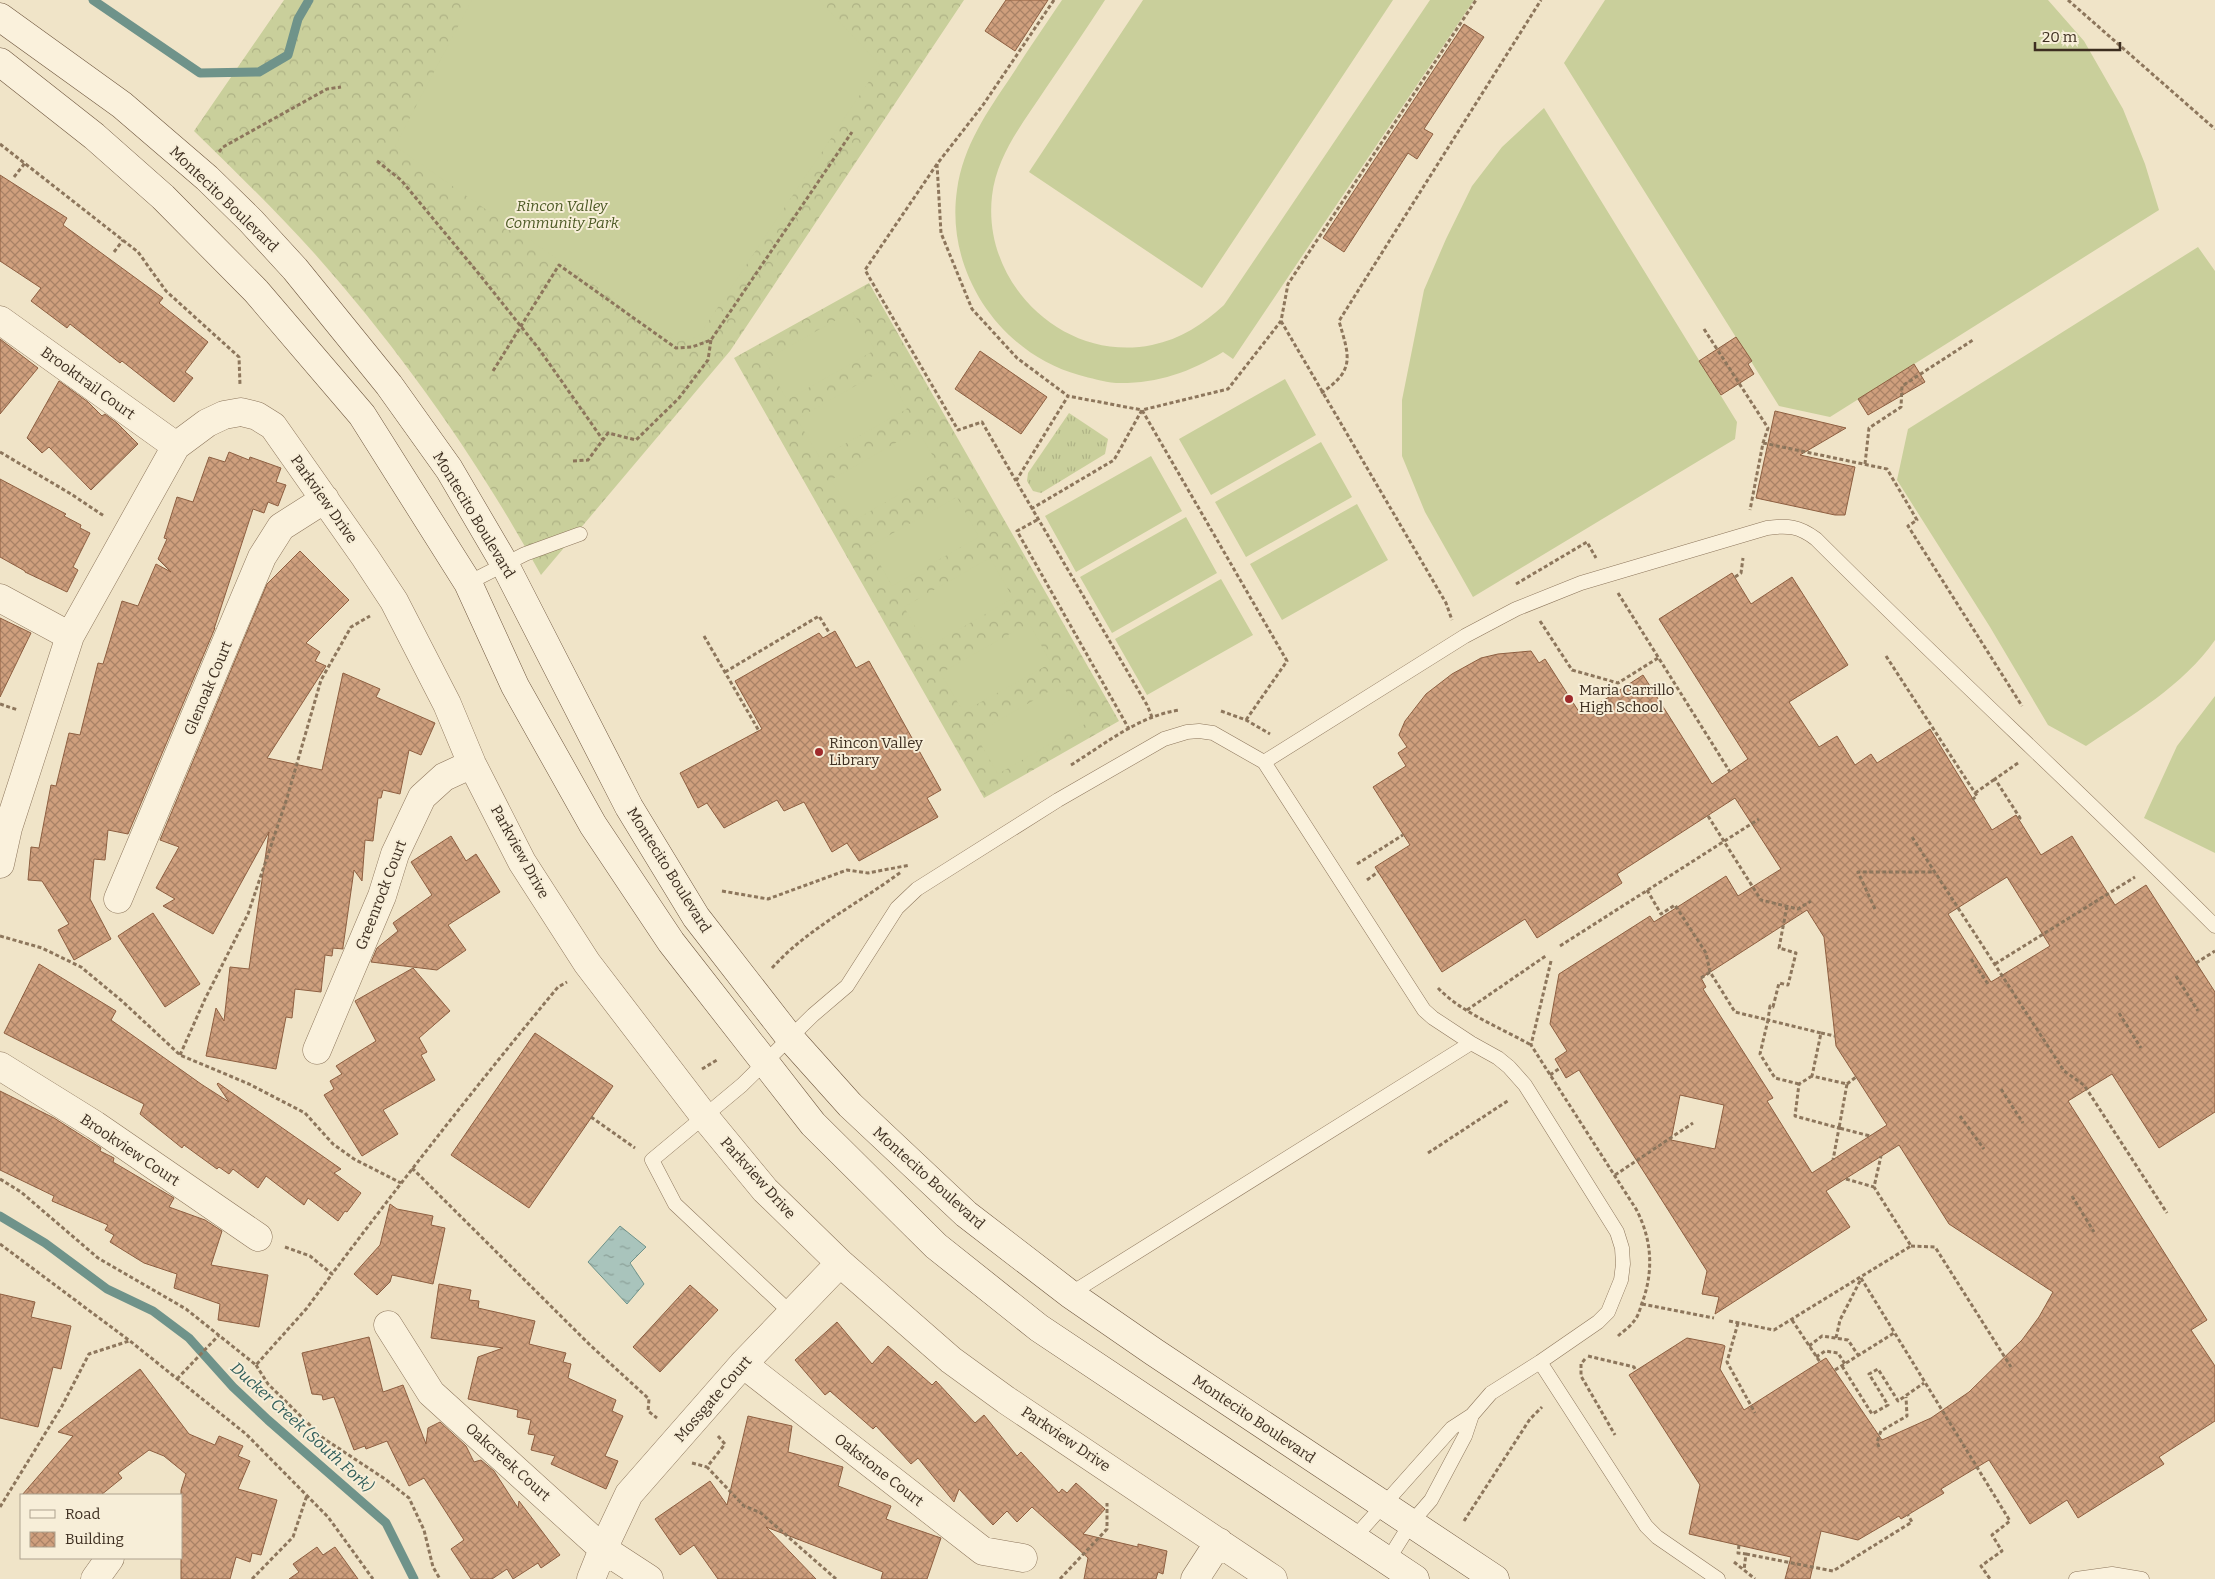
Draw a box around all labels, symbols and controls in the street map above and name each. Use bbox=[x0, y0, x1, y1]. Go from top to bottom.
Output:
scale bar bbox=[2035, 20, 2120, 52]
text: 20 m bbox=[2042, 28, 2078, 46]
street label: Montecito Boulevard bbox=[166, 142, 282, 256]
park label: Rincon Valley Community Park bbox=[505, 197, 620, 232]
street label: Brooktrail Court bbox=[37, 343, 139, 424]
street label: Montecito Boulevard bbox=[429, 449, 519, 581]
street label: Parkview Drive bbox=[287, 451, 361, 547]
street label: Glenoak Court bbox=[180, 638, 236, 738]
place label: Maria Carrillo High School bbox=[1579, 681, 1674, 716]
marker: Maria Carrillo High School bbox=[1563, 693, 1575, 705]
place label: Rincon Valley Library bbox=[829, 734, 923, 769]
marker: Rincon Valley Library bbox=[813, 746, 825, 758]
street label: Parkview Drive bbox=[487, 802, 553, 902]
street label: Montecito Boulevard bbox=[623, 804, 715, 936]
street label: Greenrock Court bbox=[352, 837, 410, 953]
street label: Brookview Court bbox=[77, 1110, 183, 1190]
street label: Montecito Boulevard bbox=[869, 1123, 989, 1233]
street label: Parkview Drive bbox=[717, 1133, 799, 1223]
street label: Mossgate Court bbox=[671, 1352, 756, 1446]
water label: Ducker Creek (South Fork) bbox=[227, 1358, 377, 1496]
street label: Montecito Boulevard bbox=[1189, 1371, 1319, 1467]
street label: Parkview Drive bbox=[1018, 1403, 1114, 1475]
street label: Oakcreek Court bbox=[462, 1419, 555, 1505]
street label: Oakstone Court bbox=[831, 1430, 928, 1511]
legend bbox=[20, 1494, 182, 1559]
text: Road bbox=[65, 1505, 100, 1523]
text: Building bbox=[65, 1530, 124, 1548]

